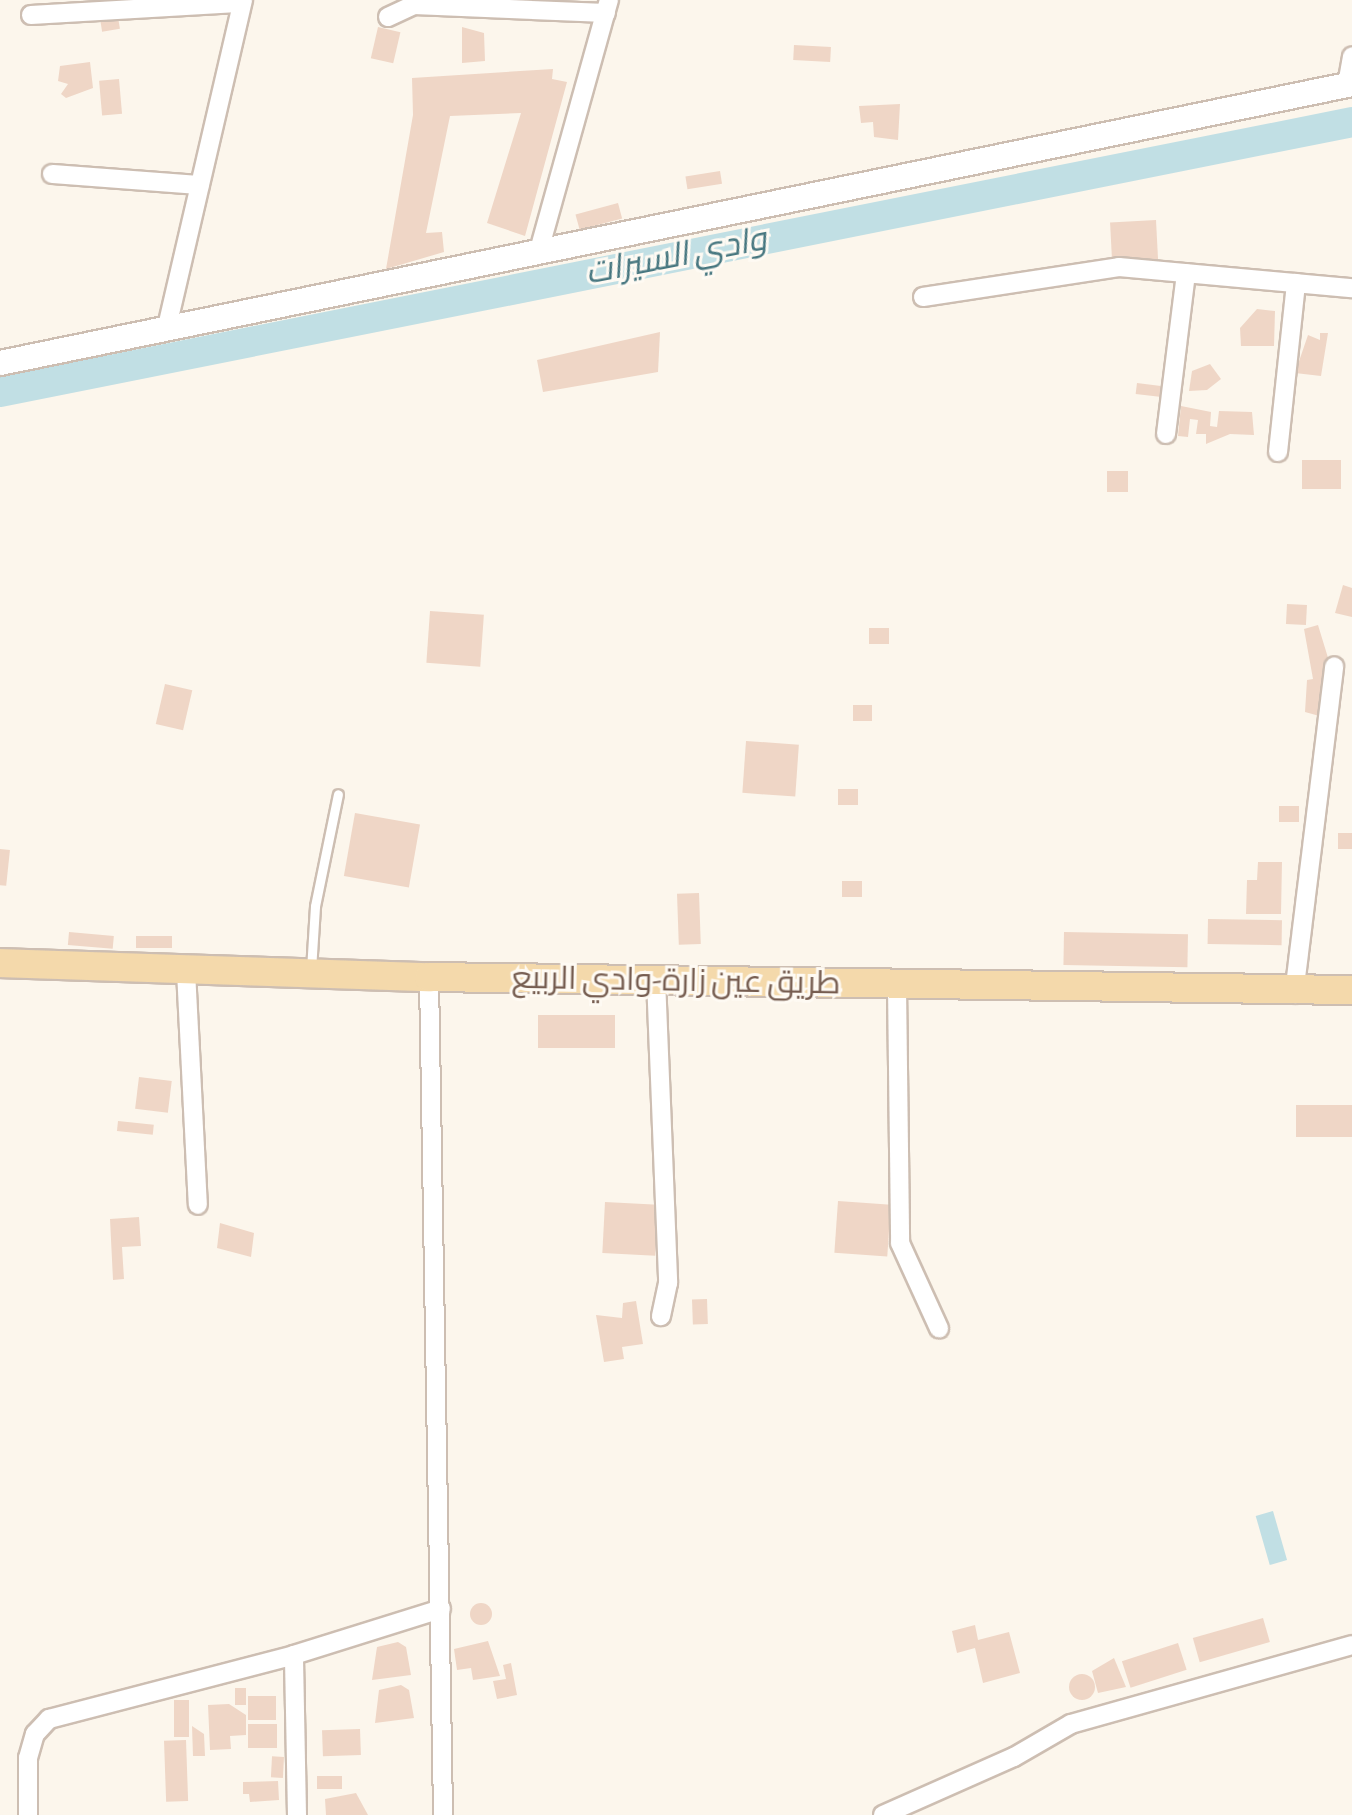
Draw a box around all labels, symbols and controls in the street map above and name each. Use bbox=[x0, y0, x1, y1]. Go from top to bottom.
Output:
water label: وادي السيرات bbox=[582, 219, 770, 295]
street label: طريق عين زارة-وادي الربيع bbox=[511, 959, 841, 1003]

